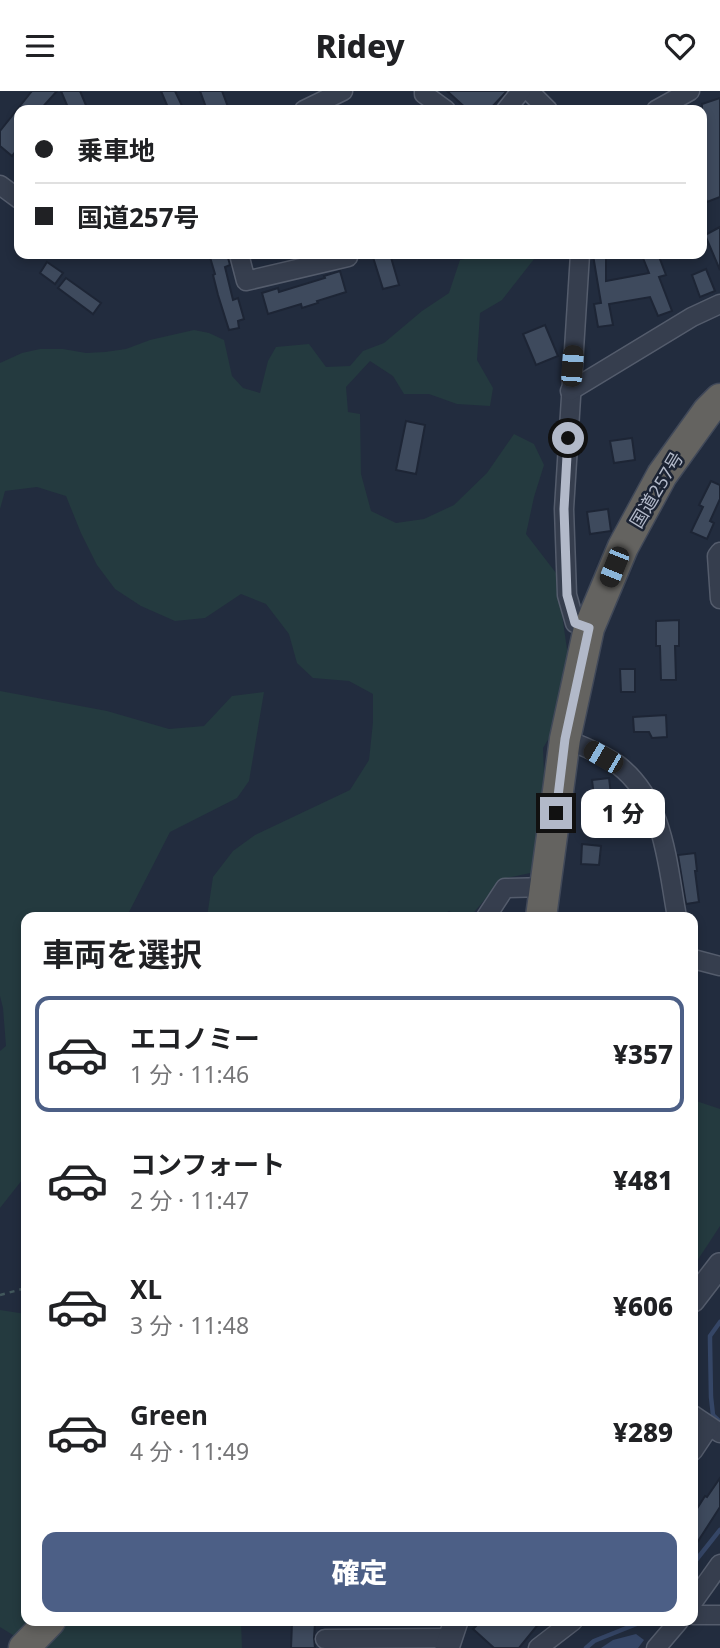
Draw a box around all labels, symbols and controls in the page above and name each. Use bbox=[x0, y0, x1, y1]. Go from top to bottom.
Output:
text: Ridey bbox=[315, 24, 405, 67]
icon: menu bbox=[21, 27, 59, 65]
icon: heart bbox=[661, 27, 699, 65]
text: 乗車地 bbox=[77, 132, 155, 168]
text: 国道257号 bbox=[77, 199, 200, 235]
car bbox=[561, 344, 584, 388]
route start bbox=[552, 422, 584, 454]
street label: 国道257号 bbox=[624, 447, 688, 532]
car bbox=[597, 544, 632, 590]
car bbox=[580, 737, 627, 777]
callout: 1 分 bbox=[580, 789, 664, 837]
route end bbox=[540, 797, 572, 829]
text: 1 分 bbox=[602, 797, 644, 829]
text: 車両を選択 bbox=[42, 932, 202, 975]
text: エコノミー bbox=[130, 1020, 260, 1056]
icon: car bbox=[46, 1023, 109, 1086]
text: ¥357 bbox=[613, 1036, 673, 1072]
text: 1 分 · 11:46 bbox=[130, 1058, 249, 1090]
text: コンフォート bbox=[130, 1146, 285, 1182]
icon: car bbox=[46, 1149, 109, 1212]
text: ¥481 bbox=[613, 1162, 673, 1198]
text: 2 分 · 11:47 bbox=[130, 1184, 249, 1216]
text: XL bbox=[130, 1271, 162, 1307]
icon: car bbox=[46, 1275, 109, 1338]
text: ¥606 bbox=[613, 1288, 673, 1324]
text: 3 分 · 11:48 bbox=[130, 1309, 249, 1341]
text: Green bbox=[130, 1397, 208, 1433]
icon: car bbox=[46, 1401, 109, 1464]
text: ¥289 bbox=[613, 1414, 673, 1450]
text: 4 分 · 11:49 bbox=[130, 1435, 249, 1467]
button: 確定 bbox=[42, 1532, 677, 1612]

